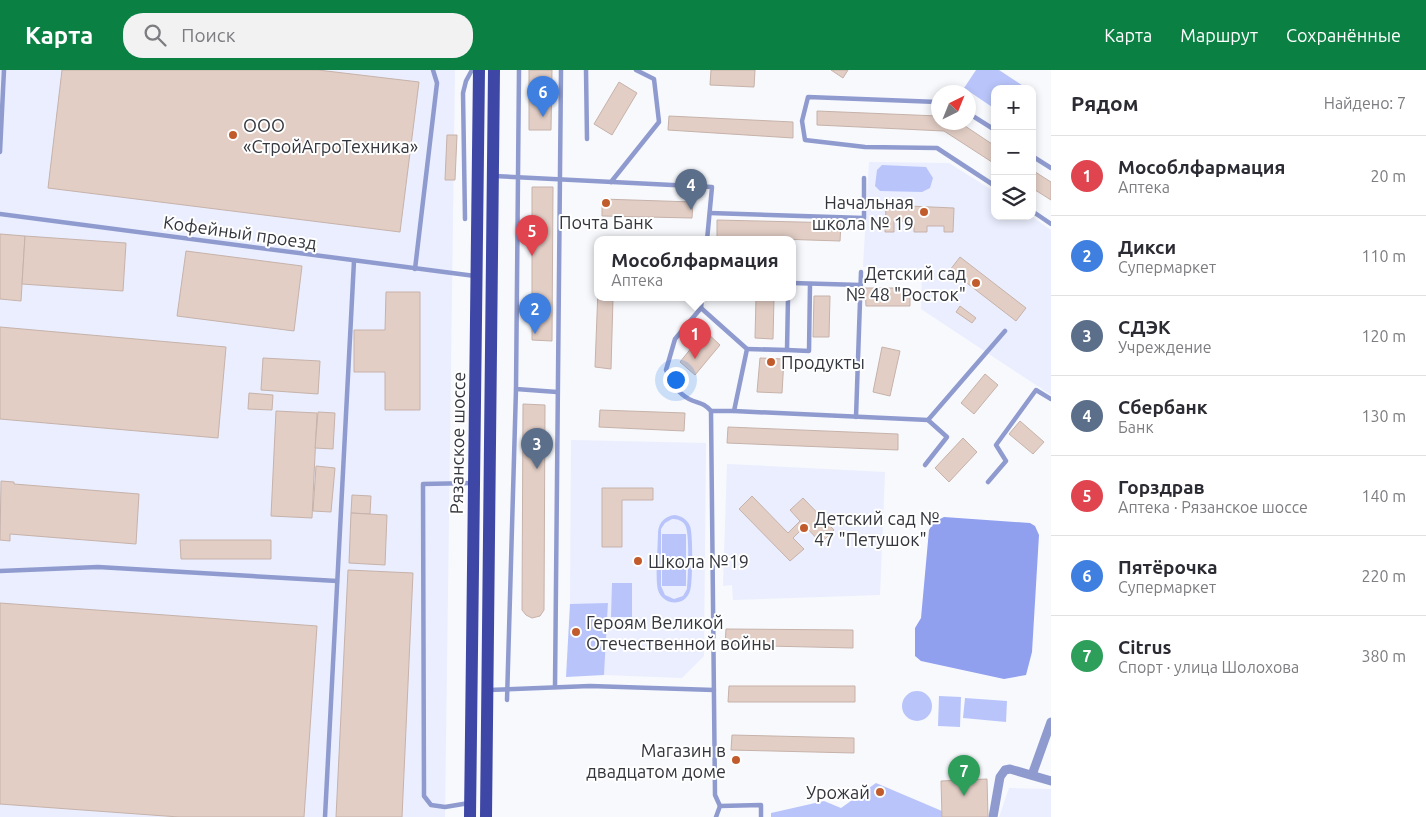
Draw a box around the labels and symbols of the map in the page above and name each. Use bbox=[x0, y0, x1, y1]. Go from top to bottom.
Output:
pin: 6 bbox=[527, 76, 559, 117]
north arrow bbox=[931, 85, 976, 130]
place label: ООО «СтройАгроТехника» bbox=[243, 115, 418, 156]
marker: ООО «СтройАгроТехника» bbox=[227, 129, 239, 141]
pin: 4 bbox=[675, 169, 707, 210]
place label: Начальная школа № 19 bbox=[812, 192, 914, 233]
marker: Почта Банк bbox=[600, 197, 612, 209]
marker: Начальная школа № 19 bbox=[918, 206, 930, 218]
street label: Кофейный проезд bbox=[162, 211, 318, 253]
place label: Почта Банк bbox=[559, 212, 653, 232]
pin: 5 bbox=[516, 215, 548, 256]
place label: Детский сад № 48 "Росток" bbox=[846, 263, 966, 304]
marker: Детский сад № 48 "Росток" bbox=[970, 277, 982, 289]
pin: 2 bbox=[519, 293, 551, 334]
pin: 1 bbox=[679, 318, 711, 359]
place label: Продукты bbox=[781, 352, 865, 372]
marker: Продукты bbox=[765, 356, 777, 368]
your location bbox=[663, 367, 689, 393]
street label: Рязанское шоссе bbox=[446, 372, 468, 514]
pin: 3 bbox=[521, 428, 553, 469]
place label: Детский сад № 47 "Петушок" bbox=[814, 508, 940, 549]
marker: Детский сад № 47 "Петушок" bbox=[798, 522, 810, 534]
place label: Школа №19 bbox=[648, 551, 749, 571]
marker: Школа №19 bbox=[632, 555, 644, 567]
place label: Героям Великой Отечественной войны bbox=[586, 612, 775, 653]
marker: Героям Великой Отечественной войны bbox=[570, 626, 582, 638]
place label: Магазин в двадцатом доме bbox=[586, 740, 726, 781]
marker: Магазин в двадцатом доме bbox=[730, 754, 742, 766]
pin: 7 bbox=[948, 755, 980, 796]
place label: Урожай bbox=[806, 782, 870, 802]
marker: Урожай bbox=[874, 786, 886, 798]

